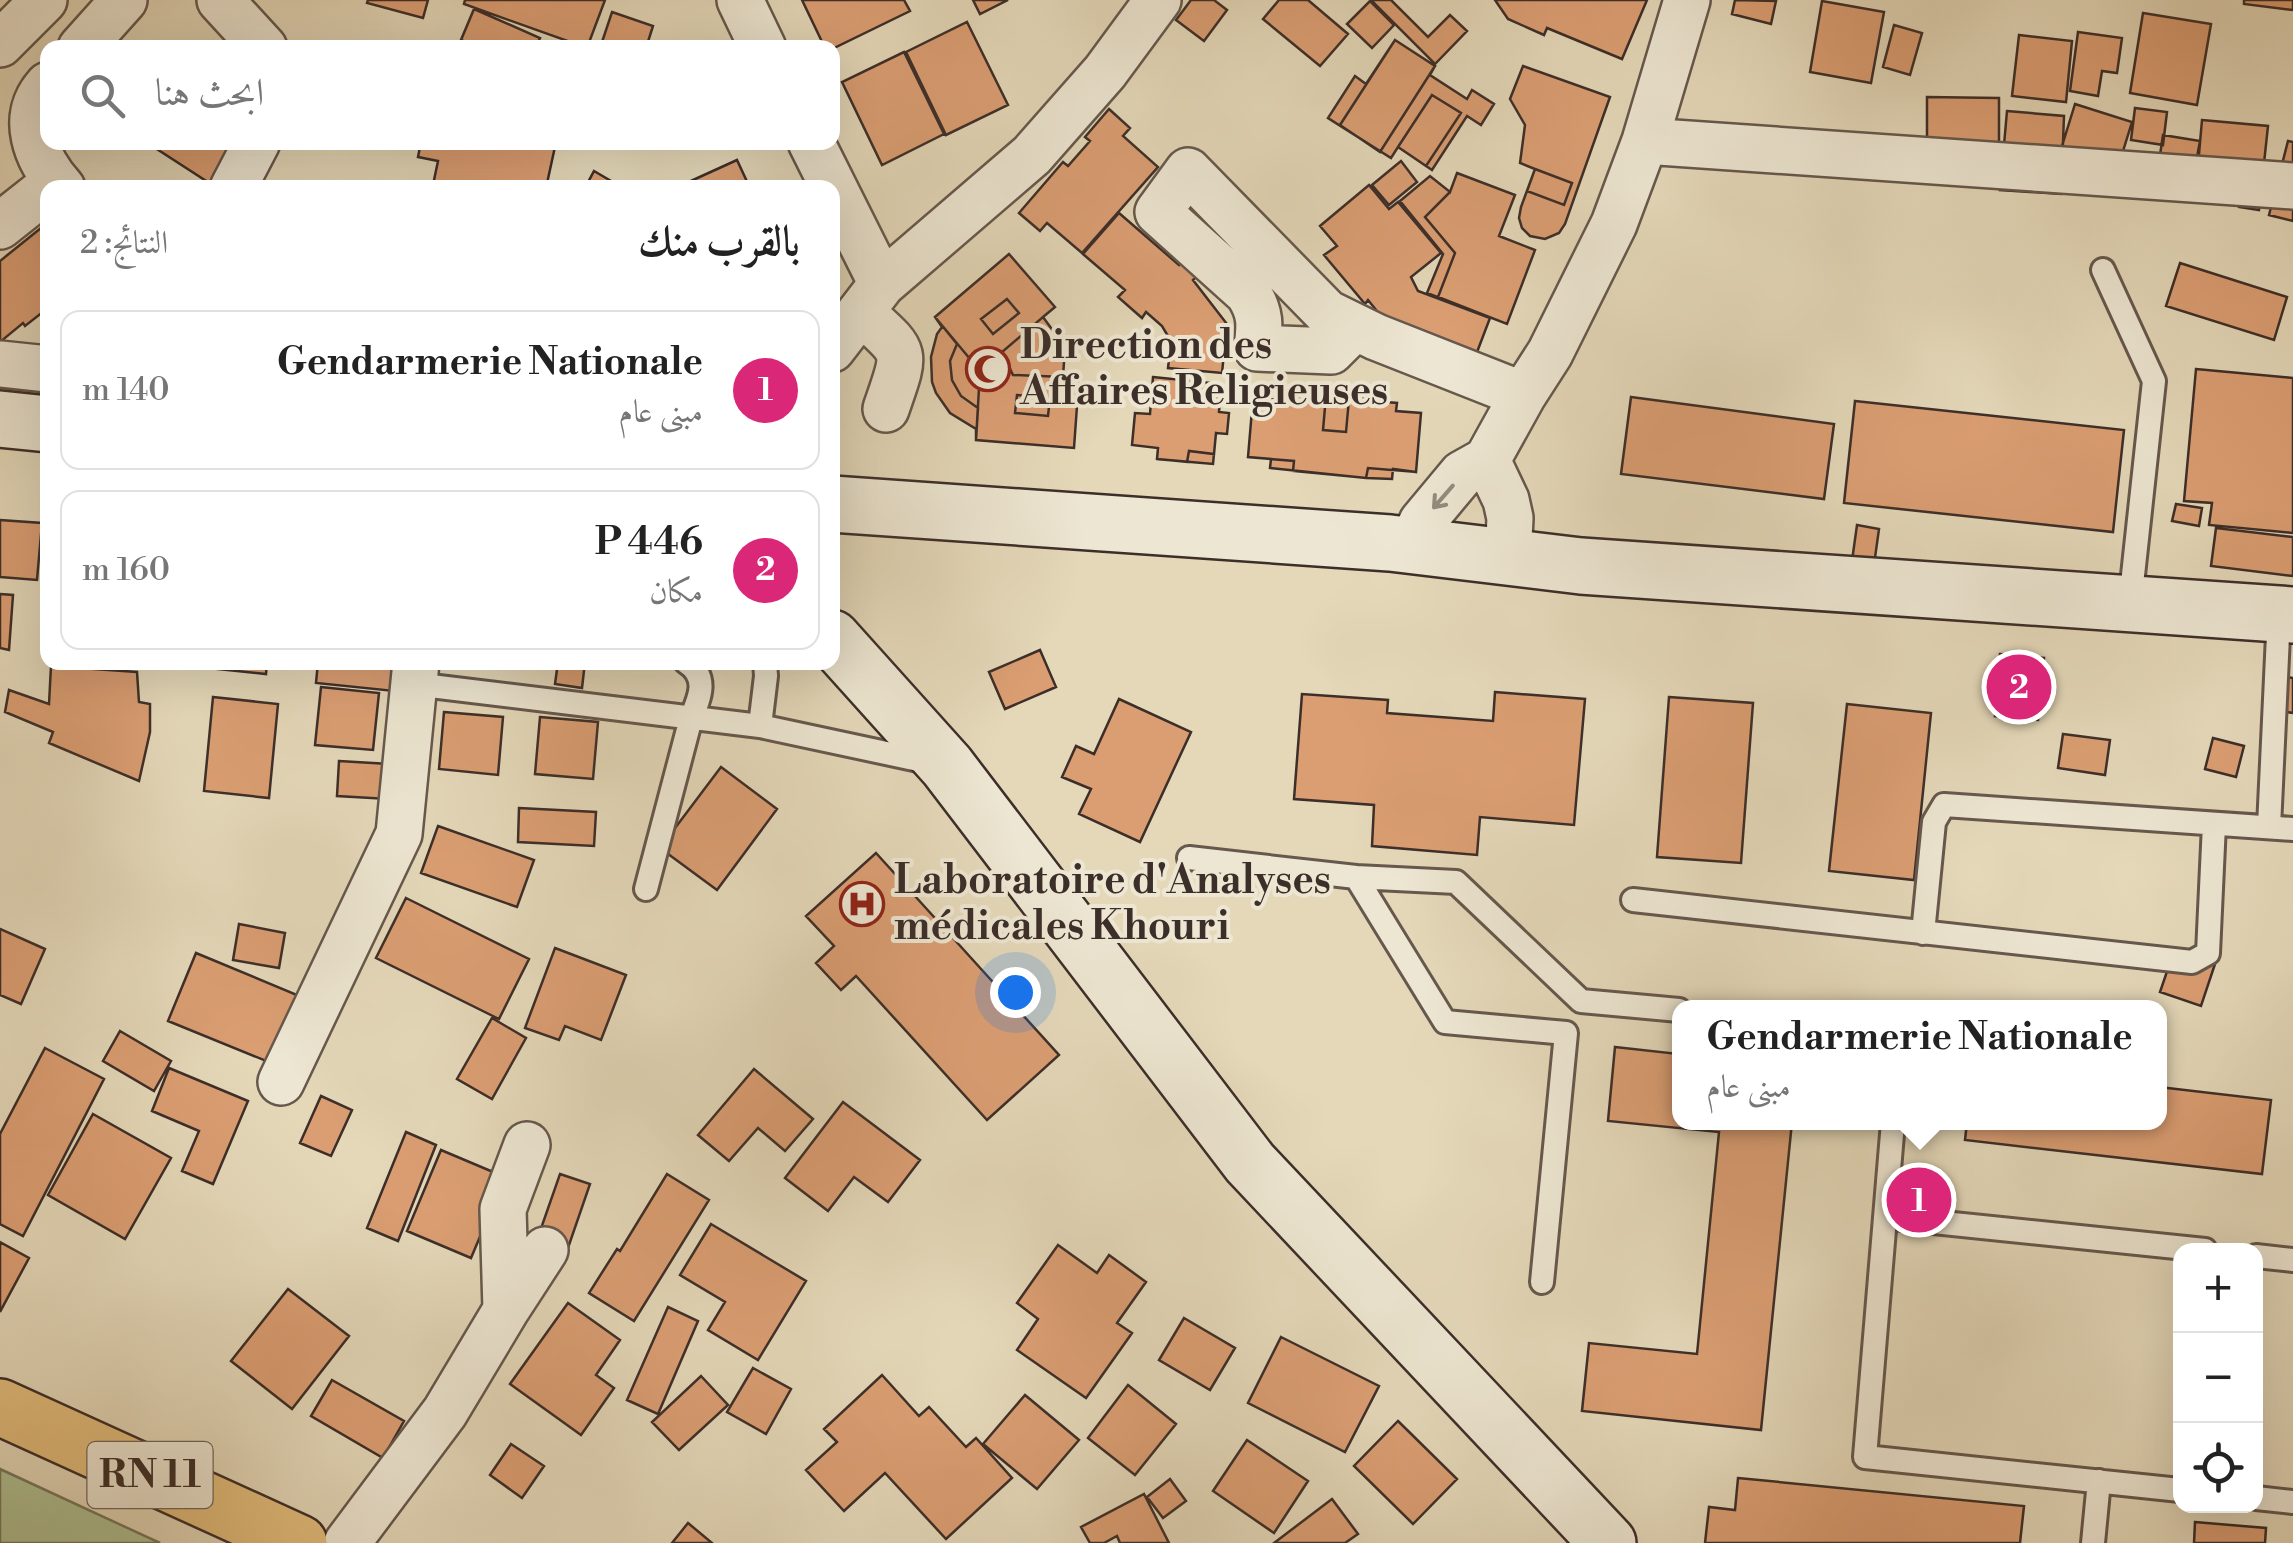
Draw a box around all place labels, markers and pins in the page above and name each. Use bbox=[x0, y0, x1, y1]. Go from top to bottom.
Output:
place label: Direction des Affaires Religieuses bbox=[1019, 321, 1388, 417]
mosque icon: Direction des Affaires Religieuses bbox=[965, 346, 1011, 392]
pin: 2 bbox=[1986, 650, 2052, 724]
place label: Laboratoire d'Analyses médicales Khouri bbox=[894, 856, 1331, 952]
hospital icon: Laboratoire d'Analyses médicales Khouri bbox=[839, 881, 885, 927]
pin: 1 bbox=[1886, 1162, 1952, 1238]

